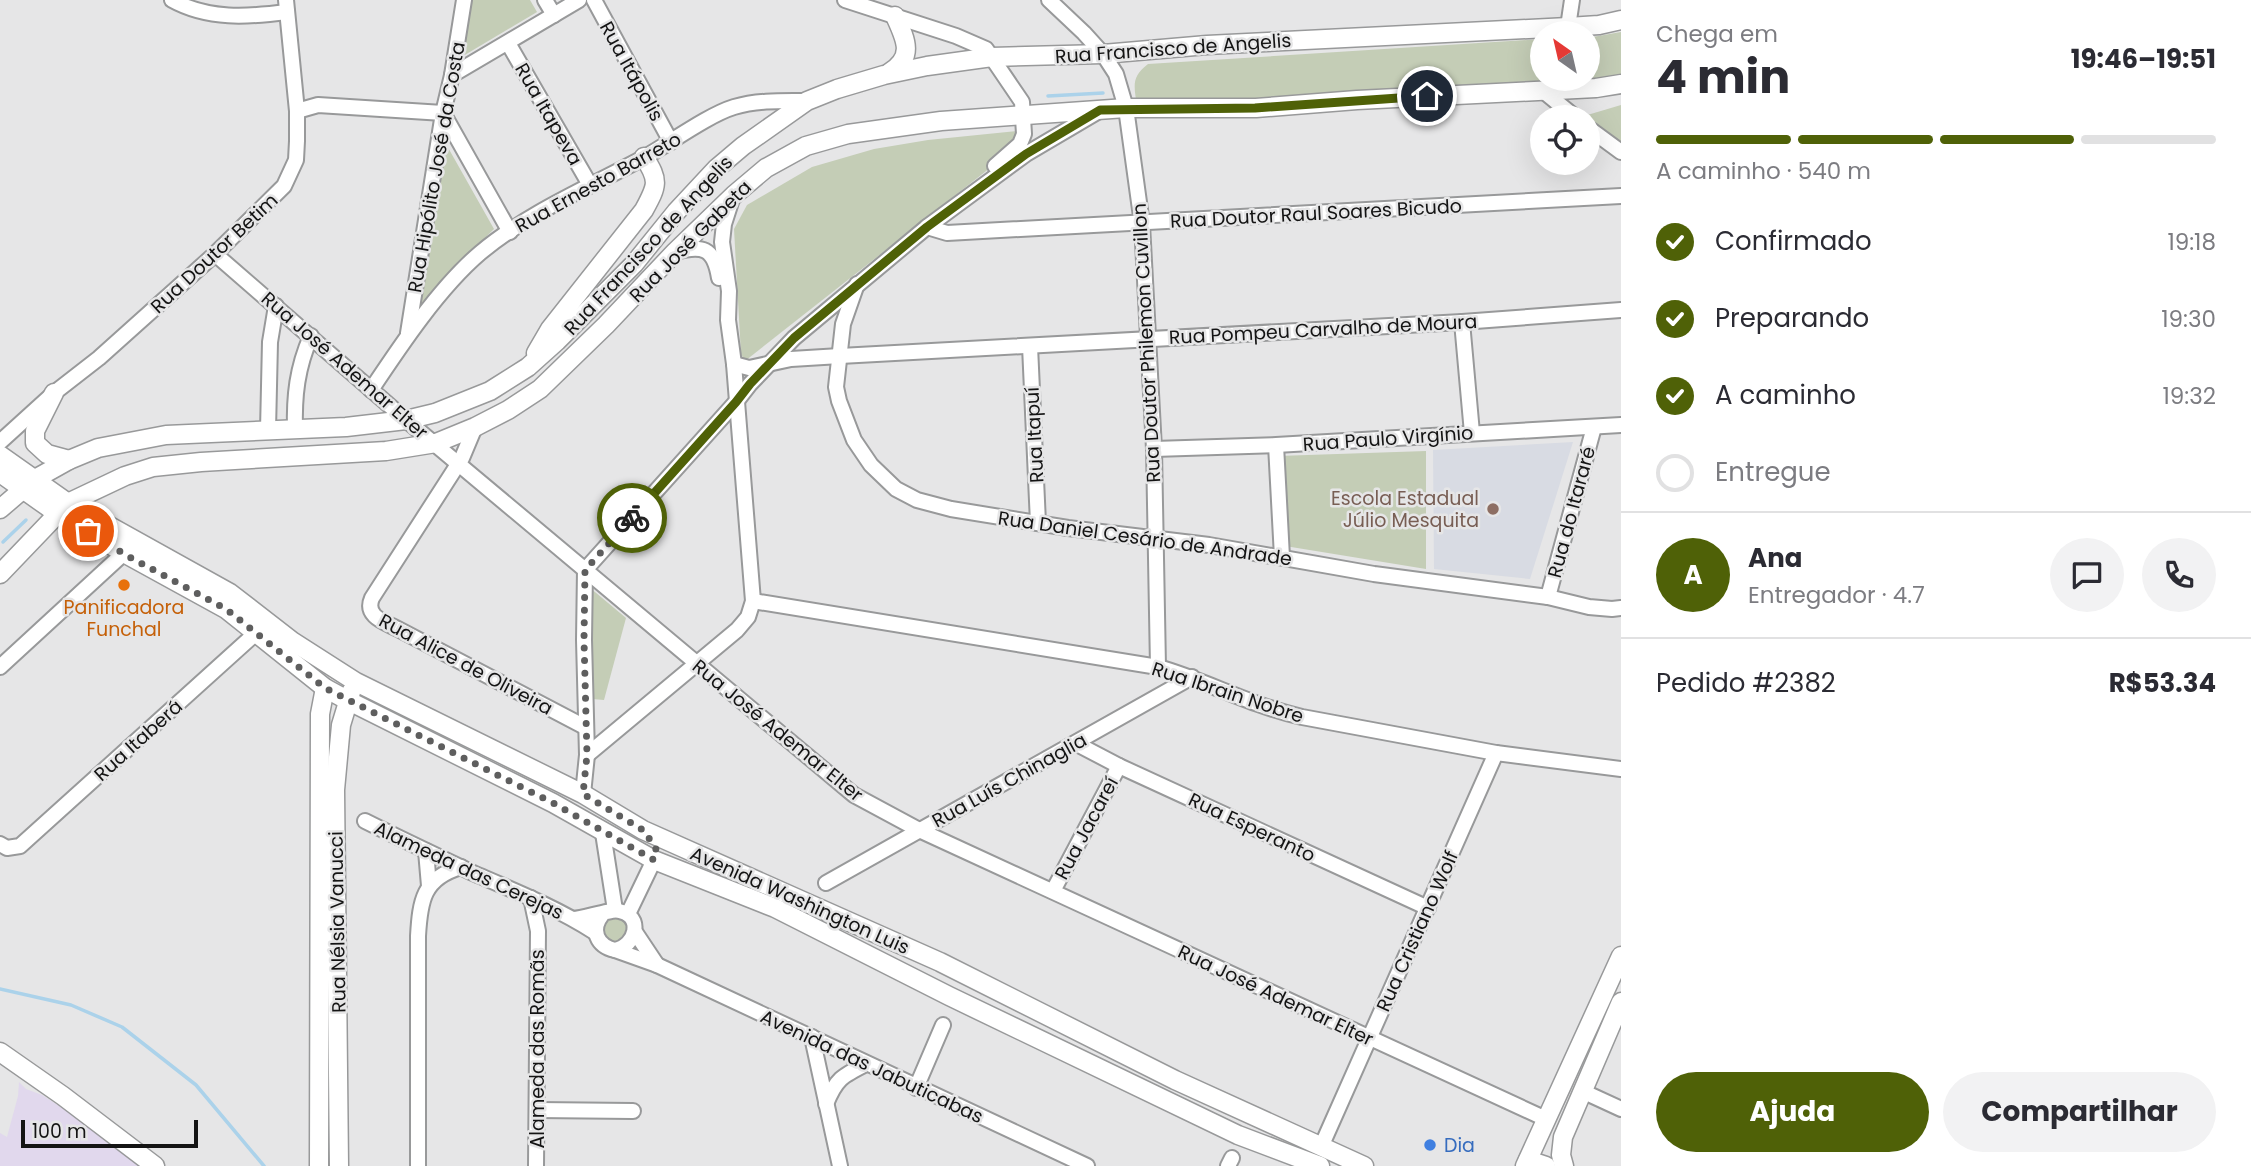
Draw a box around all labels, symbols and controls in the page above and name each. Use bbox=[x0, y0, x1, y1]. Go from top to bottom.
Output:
street label: Rua Itápolis bbox=[593, 16, 670, 126]
text: Chega em bbox=[1656, 18, 1778, 50]
north arrow bbox=[1530, 21, 1600, 91]
map controls bbox=[1530, 21, 1600, 175]
street label: Rua Francisco de Angelis bbox=[1054, 27, 1292, 70]
street label: Rua Hipólito José da Costa bbox=[401, 40, 472, 295]
text: 19:46–19:51 bbox=[2071, 41, 2216, 77]
text: 4 min bbox=[1656, 45, 1790, 109]
street label: Rua Itapeva bbox=[508, 58, 589, 170]
pin bbox=[1397, 66, 1457, 126]
icon: home bbox=[1408, 77, 1446, 115]
button: locate bbox=[1530, 105, 1600, 175]
street label: Rua Ernesto Barreto bbox=[510, 126, 686, 239]
street label: Rua Francisco de Angelis bbox=[558, 150, 739, 341]
text: A caminho · 540 m bbox=[1656, 155, 1871, 187]
street label: Rua José Gabeta bbox=[623, 174, 757, 308]
street label: Rua Doutor Betim bbox=[145, 187, 284, 320]
street label: Rua Doutor Raul Soares Bicudo bbox=[1170, 192, 1463, 235]
street label: Rua Doutor Philemon Cuvillon bbox=[1126, 203, 1167, 483]
icon: check bbox=[1656, 223, 1694, 261]
text: Confirmado bbox=[1715, 223, 1872, 259]
text: 19:18 bbox=[2167, 226, 2216, 258]
street label: Rua José Ademar Elter bbox=[255, 285, 434, 445]
icon: check bbox=[1656, 300, 1694, 338]
text: Preparando bbox=[1715, 300, 1869, 336]
text: 19:30 bbox=[2161, 303, 2216, 335]
street label: Rua Pompeu Carvalho de Moura bbox=[1168, 308, 1478, 351]
icon: check bbox=[1656, 377, 1694, 415]
text: A caminho bbox=[1715, 377, 1856, 413]
text: 19:32 bbox=[2162, 380, 2216, 412]
street label: Rua Itapuí bbox=[1018, 386, 1050, 483]
street label: Rua Paulo Virgínio bbox=[1302, 419, 1474, 458]
street label: Rua do Itararé bbox=[1541, 443, 1602, 581]
text: Entregue bbox=[1715, 454, 1831, 490]
courier bbox=[597, 483, 667, 553]
place label: Escola Estadual Júlio Mesquita bbox=[1331, 485, 1479, 534]
icon: bike bbox=[613, 499, 651, 537]
pin bbox=[58, 501, 118, 561]
marker: Escola Estadual Júlio Mesquita bbox=[1485, 501, 1501, 517]
street label: Rua Daniel Cesário de Andrade bbox=[996, 504, 1294, 572]
icon: bag bbox=[69, 512, 107, 550]
button: chat bbox=[2050, 538, 2124, 612]
button: phone bbox=[2142, 538, 2216, 612]
text: Ana bbox=[1748, 540, 1802, 576]
text: A bbox=[1683, 557, 1703, 593]
marker: Panificadora Funchal bbox=[116, 577, 132, 593]
text: Entregador · 4.7 bbox=[1748, 579, 1925, 611]
place label: Panificadora Funchal bbox=[64, 594, 184, 643]
street label: Rua Alice de Oliveira bbox=[374, 607, 557, 722]
street label: Rua José Ademar Elter bbox=[686, 653, 869, 808]
street label: Rua Ibrain Nobre bbox=[1148, 655, 1307, 730]
text: Pedido #2382 bbox=[1656, 665, 1836, 701]
text: R$53.34 bbox=[2109, 665, 2216, 701]
street label: Rua Itaberá bbox=[88, 693, 188, 787]
street label: Rua Luís Chinaglia bbox=[927, 727, 1092, 834]
street label: Rua Jacareí bbox=[1048, 772, 1125, 884]
street label: Rua Esperanto bbox=[1184, 786, 1320, 869]
street label: Alameda das Cerejas bbox=[370, 815, 568, 926]
street label: Rua Nélsia Vanucci bbox=[322, 831, 353, 1013]
street label: Avenida Washington Luis bbox=[686, 840, 914, 961]
street label: Rua Cristiano Wolf bbox=[1370, 846, 1465, 1016]
street label: Rua José Ademar Elter bbox=[1174, 938, 1378, 1053]
street label: Alameda das Romãs bbox=[524, 949, 551, 1149]
street label: Avenida das Jabuticabas bbox=[756, 1003, 988, 1130]
button: Ajuda bbox=[1656, 1072, 1929, 1152]
button: Compartilhar bbox=[1943, 1072, 2216, 1152]
scale bar bbox=[21, 1117, 198, 1149]
text: 100 m bbox=[32, 1118, 87, 1145]
place label: Dia bbox=[1444, 1132, 1475, 1159]
marker: Dia bbox=[1422, 1137, 1438, 1153]

